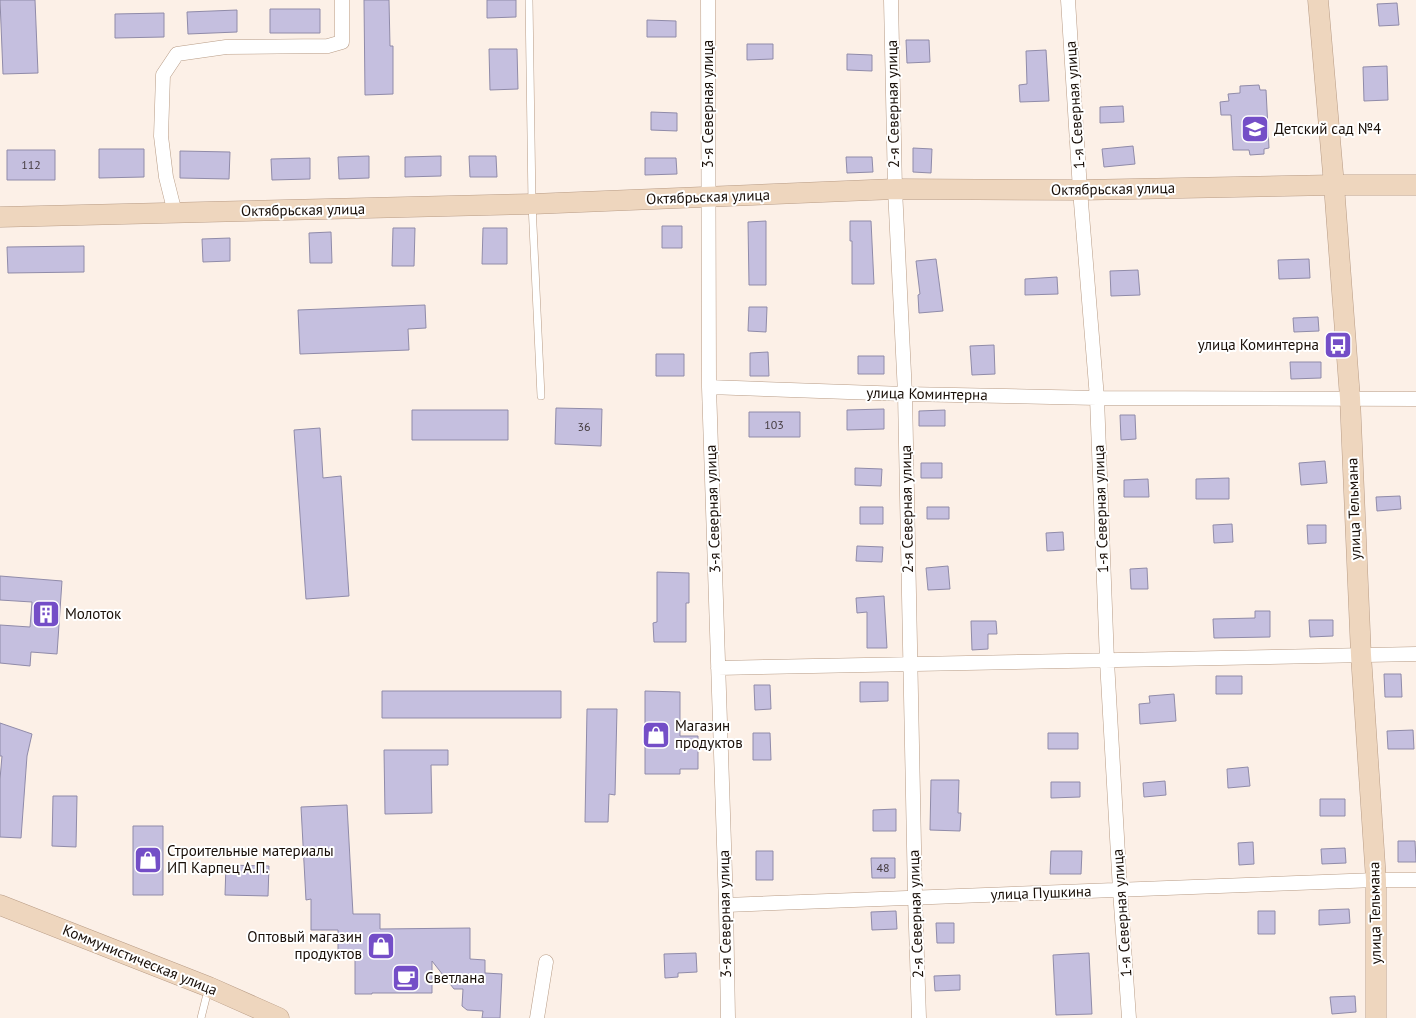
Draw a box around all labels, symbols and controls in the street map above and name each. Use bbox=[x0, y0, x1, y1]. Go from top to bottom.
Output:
street label: 3-я Северная улица bbox=[698, 40, 717, 168]
street label: 2-я Северная улица bbox=[882, 40, 903, 168]
street label: 1-я Северная улица bbox=[1061, 40, 1088, 170]
school or university icon: Детский сад №4 bbox=[1240, 114, 1270, 144]
place label: Детский сад №4 bbox=[1274, 119, 1381, 138]
house number: 112 bbox=[21, 157, 41, 172]
street label: Октябрьская улица bbox=[1051, 178, 1175, 199]
street label: Октябрьская улица bbox=[646, 185, 770, 208]
street label: Октябрьская улица bbox=[241, 199, 365, 220]
bus stop icon: улица Коминтерна bbox=[1323, 330, 1353, 360]
place label: улица Коминтерна bbox=[1198, 335, 1319, 354]
street label: улица Коминтерна bbox=[866, 383, 988, 404]
house number: 103 bbox=[764, 417, 784, 432]
house number: 36 bbox=[577, 419, 591, 434]
street label: 3-я Северная улица bbox=[701, 445, 724, 574]
street label: 2-я Северная улица bbox=[896, 445, 917, 573]
street label: 1-я Северная улица bbox=[1089, 445, 1112, 574]
street label: улица Тельмана bbox=[1342, 457, 1365, 561]
building icon: Молоток bbox=[31, 599, 61, 629]
place label: Молоток bbox=[65, 604, 122, 623]
place label: Магазин продуктов bbox=[675, 716, 743, 752]
shop icon: Магазин продуктов bbox=[641, 720, 671, 750]
place label: Строительные материалы ИП Карпец А.П. bbox=[167, 841, 334, 877]
shop icon: Строительные материалы ИП Карпец А.П. bbox=[133, 845, 163, 875]
street label: 1-я Северная улица bbox=[1108, 848, 1135, 978]
street label: 3-я Северная улица bbox=[714, 850, 735, 978]
street label: 2-я Северная улица bbox=[904, 850, 927, 979]
house number: 48 bbox=[876, 860, 890, 875]
street label: улица Тельмана bbox=[1364, 862, 1385, 964]
street label: улица Пушкина bbox=[990, 881, 1092, 904]
street label: Коммунистическая улица bbox=[60, 920, 220, 999]
place label: Оптовый магазин продуктов bbox=[247, 927, 362, 963]
shop icon: Оптовый магазин продуктов bbox=[366, 931, 396, 961]
cafe icon: Светлана bbox=[391, 963, 421, 993]
place label: Светлана bbox=[425, 968, 485, 987]

